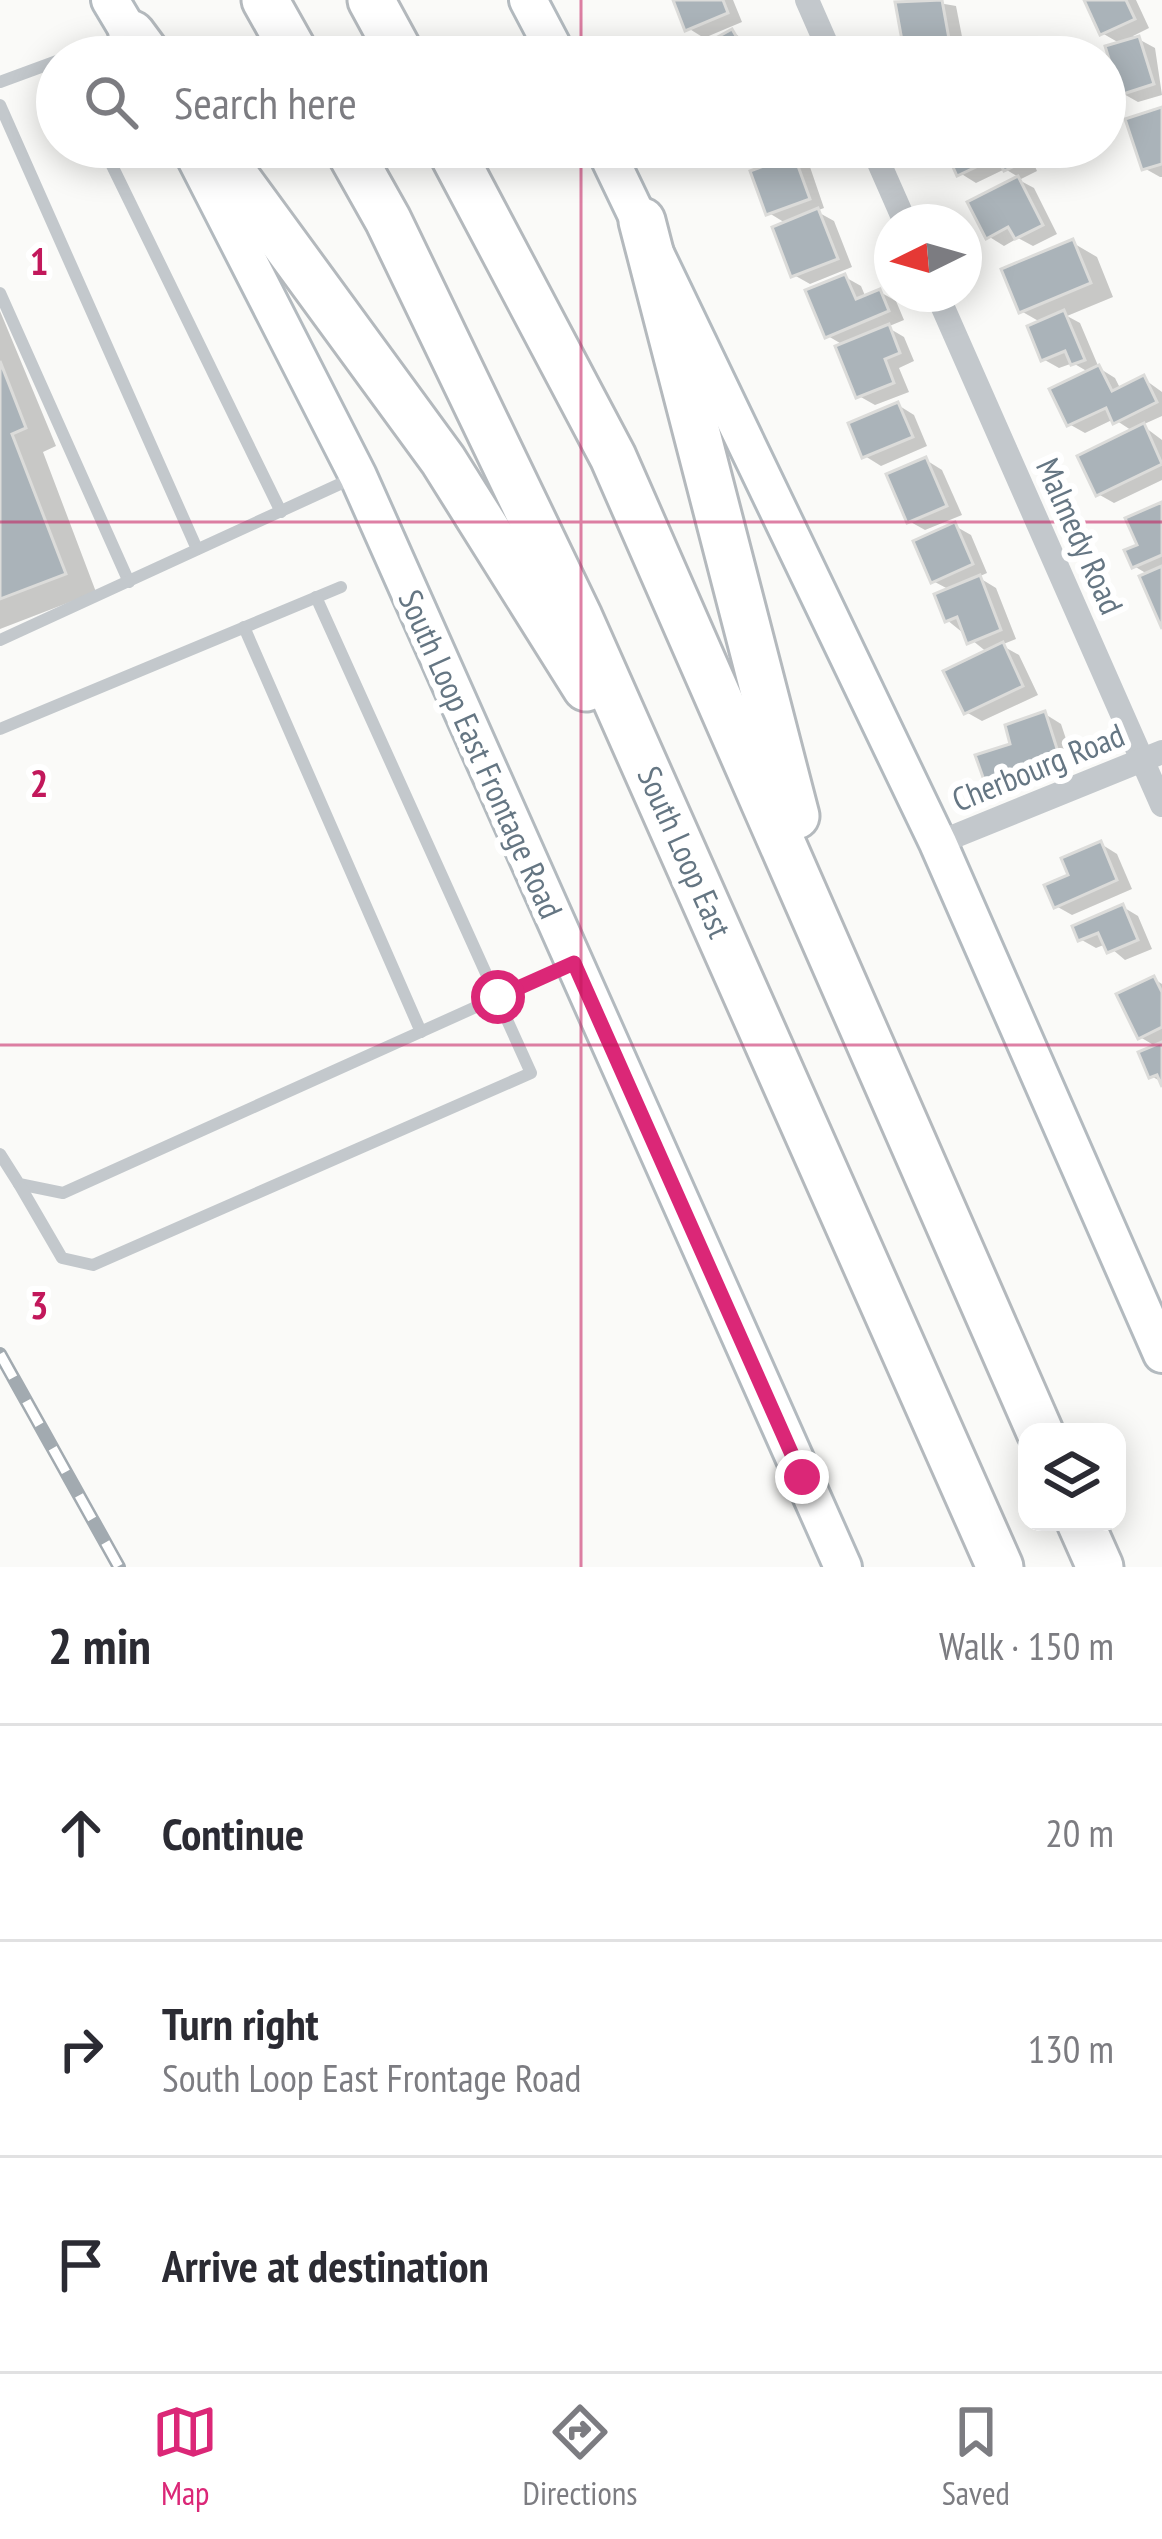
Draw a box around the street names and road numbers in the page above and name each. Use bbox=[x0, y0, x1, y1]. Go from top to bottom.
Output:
street label: Malmedy Road bbox=[1027, 451, 1134, 620]
street label: South Loop East Frontage Road bbox=[390, 583, 573, 925]
street label: Cherbourg Road bbox=[945, 713, 1130, 821]
street label: South Loop East bbox=[629, 759, 742, 944]

